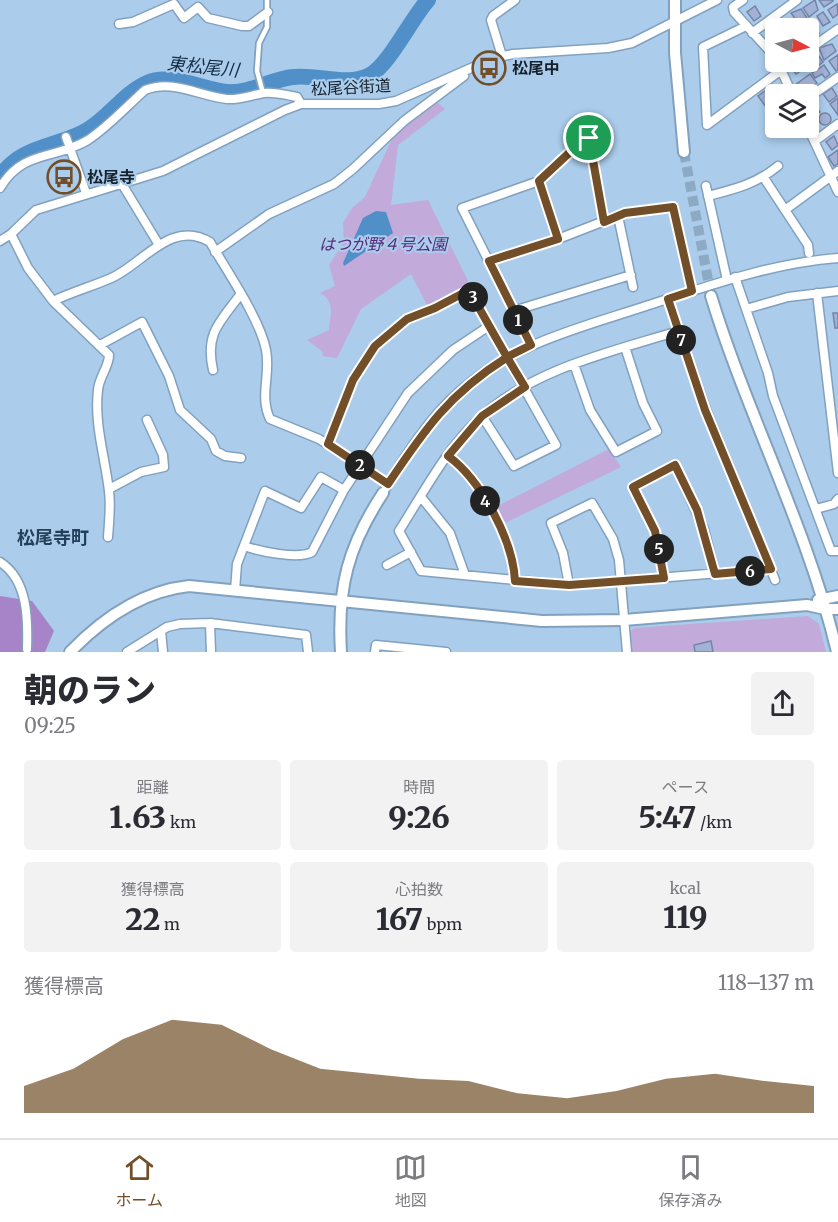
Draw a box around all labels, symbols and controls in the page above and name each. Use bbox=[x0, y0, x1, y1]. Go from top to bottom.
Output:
north arrow bbox=[765, 18, 819, 72]
map controls bbox=[765, 18, 819, 138]
bus stop icon: 松尾中 bbox=[471, 50, 507, 86]
water label: 東松尾川 bbox=[166, 51, 242, 82]
place label: 松尾中 bbox=[512, 58, 560, 78]
street label: 松尾谷街道 bbox=[311, 75, 391, 99]
button: layers bbox=[765, 84, 819, 138]
pin bbox=[563, 112, 614, 163]
icon: arrive bbox=[572, 121, 605, 154]
bus stop icon: 松尾寺 bbox=[46, 159, 82, 195]
place label: 松尾寺 bbox=[87, 167, 135, 187]
park label: はつが野４号公園 bbox=[319, 234, 449, 254]
pin: 3 bbox=[458, 282, 488, 312]
text: 3 bbox=[468, 287, 478, 307]
pin: 1 bbox=[503, 305, 533, 335]
text: 1 bbox=[514, 310, 522, 330]
pin: 7 bbox=[666, 325, 696, 355]
text: 7 bbox=[676, 330, 686, 350]
pin: 2 bbox=[345, 450, 375, 480]
text: 2 bbox=[355, 455, 365, 475]
pin: 4 bbox=[470, 486, 500, 516]
text: 4 bbox=[480, 491, 490, 511]
district label: 松尾寺町 bbox=[17, 526, 89, 549]
pin: 5 bbox=[644, 534, 674, 564]
text: 5 bbox=[654, 539, 664, 559]
pin: 6 bbox=[735, 556, 765, 586]
text: 6 bbox=[745, 561, 755, 581]
text: 朝のラン bbox=[24, 670, 156, 711]
button: share bbox=[751, 672, 814, 735]
text: 09:25 bbox=[24, 713, 76, 738]
text: 距離 bbox=[137, 777, 169, 797]
text: 時間 bbox=[403, 777, 435, 797]
text: ペース bbox=[662, 777, 709, 797]
text: 1.63 bbox=[109, 798, 166, 836]
text: 9:26 bbox=[388, 798, 450, 836]
text: 5:47 bbox=[638, 798, 696, 836]
text: km bbox=[166, 812, 196, 832]
text: /km bbox=[696, 812, 732, 832]
text: kcal bbox=[670, 878, 701, 898]
text: 獲得標高 bbox=[121, 879, 185, 899]
text: 心拍数 bbox=[395, 879, 443, 899]
text: 119 bbox=[663, 898, 708, 936]
text: 22 bbox=[125, 900, 160, 938]
text: 167 bbox=[376, 900, 423, 938]
text: m bbox=[160, 914, 180, 934]
text: bpm bbox=[423, 914, 462, 934]
text: 118–137 m bbox=[718, 970, 814, 995]
text: 獲得標高 bbox=[24, 973, 104, 998]
tab: ホーム bbox=[116, 1151, 163, 1211]
tab: 地図 bbox=[394, 1151, 427, 1211]
tab: 保存済み bbox=[658, 1151, 722, 1211]

